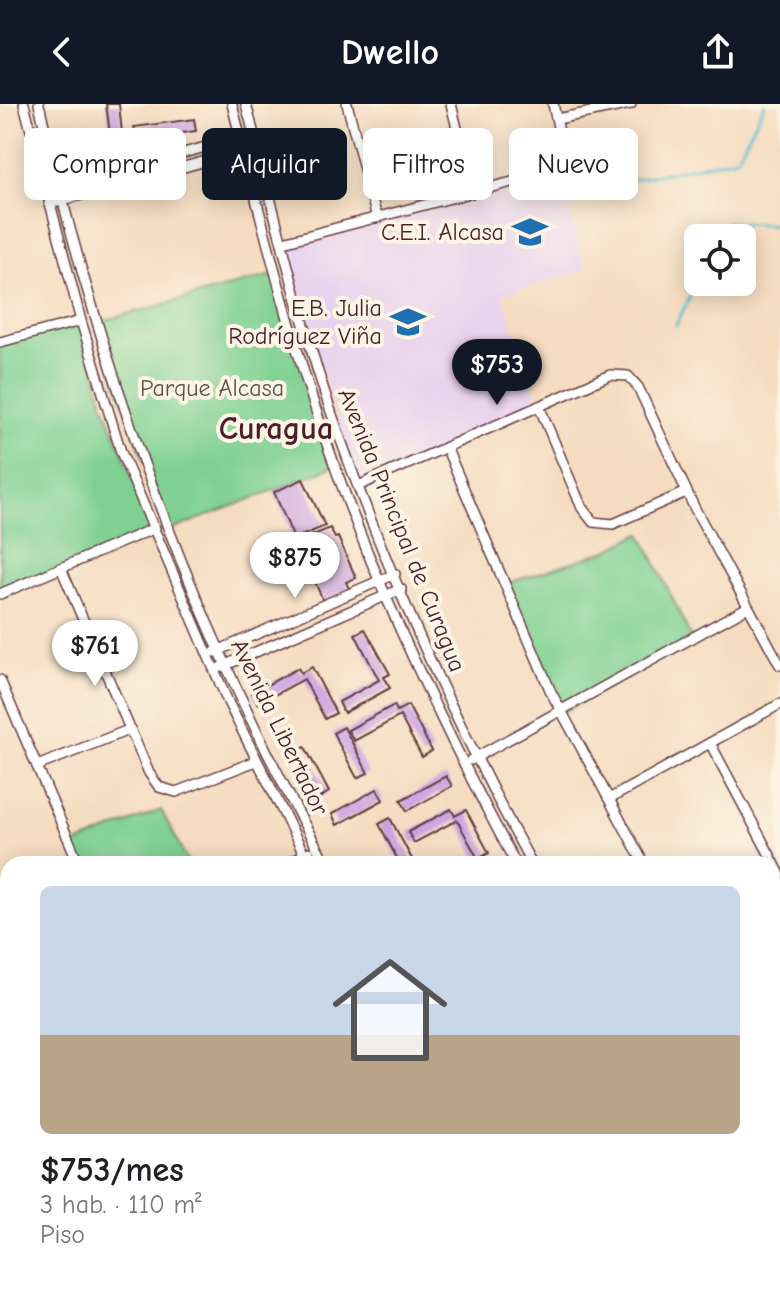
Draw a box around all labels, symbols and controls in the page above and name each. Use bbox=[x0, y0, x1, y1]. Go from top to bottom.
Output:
icon: back bbox=[40, 30, 84, 74]
icon: share bbox=[696, 30, 740, 74]
text: Dwello bbox=[341, 32, 439, 73]
chip: Comprar bbox=[24, 128, 186, 200]
chip: Alquilar bbox=[202, 128, 347, 200]
chip: Filtros bbox=[363, 128, 493, 200]
chip: Nuevo bbox=[509, 128, 638, 200]
school or university icon: C.E.I. Alcasa bbox=[511, 213, 549, 251]
place label: C.E.I. Alcasa bbox=[381, 218, 504, 246]
map controls bbox=[684, 224, 756, 296]
button: locate bbox=[684, 224, 756, 296]
place label: E.B. Julia Rodríguez Viña bbox=[228, 294, 382, 350]
school or university icon: E.B. Julia Rodríguez Viña bbox=[389, 303, 427, 341]
pin: $753 bbox=[450, 339, 544, 407]
text: $753 bbox=[470, 350, 524, 380]
park label: Parque Alcasa bbox=[140, 374, 284, 402]
street label: Avenida Principal de Curagua bbox=[332, 384, 472, 676]
district label: Curagua bbox=[219, 410, 333, 447]
pin: $875 bbox=[248, 532, 342, 600]
text: $875 bbox=[268, 543, 322, 573]
pin: $761 bbox=[48, 620, 142, 688]
text: $761 bbox=[70, 631, 120, 661]
street label: Avenida Libertador bbox=[225, 634, 335, 820]
icon: home bbox=[318, 938, 462, 1082]
text: $753/mes bbox=[40, 1150, 184, 1190]
text: 3 hab. · 110 m² bbox=[40, 1190, 201, 1220]
text: Piso bbox=[40, 1220, 85, 1250]

